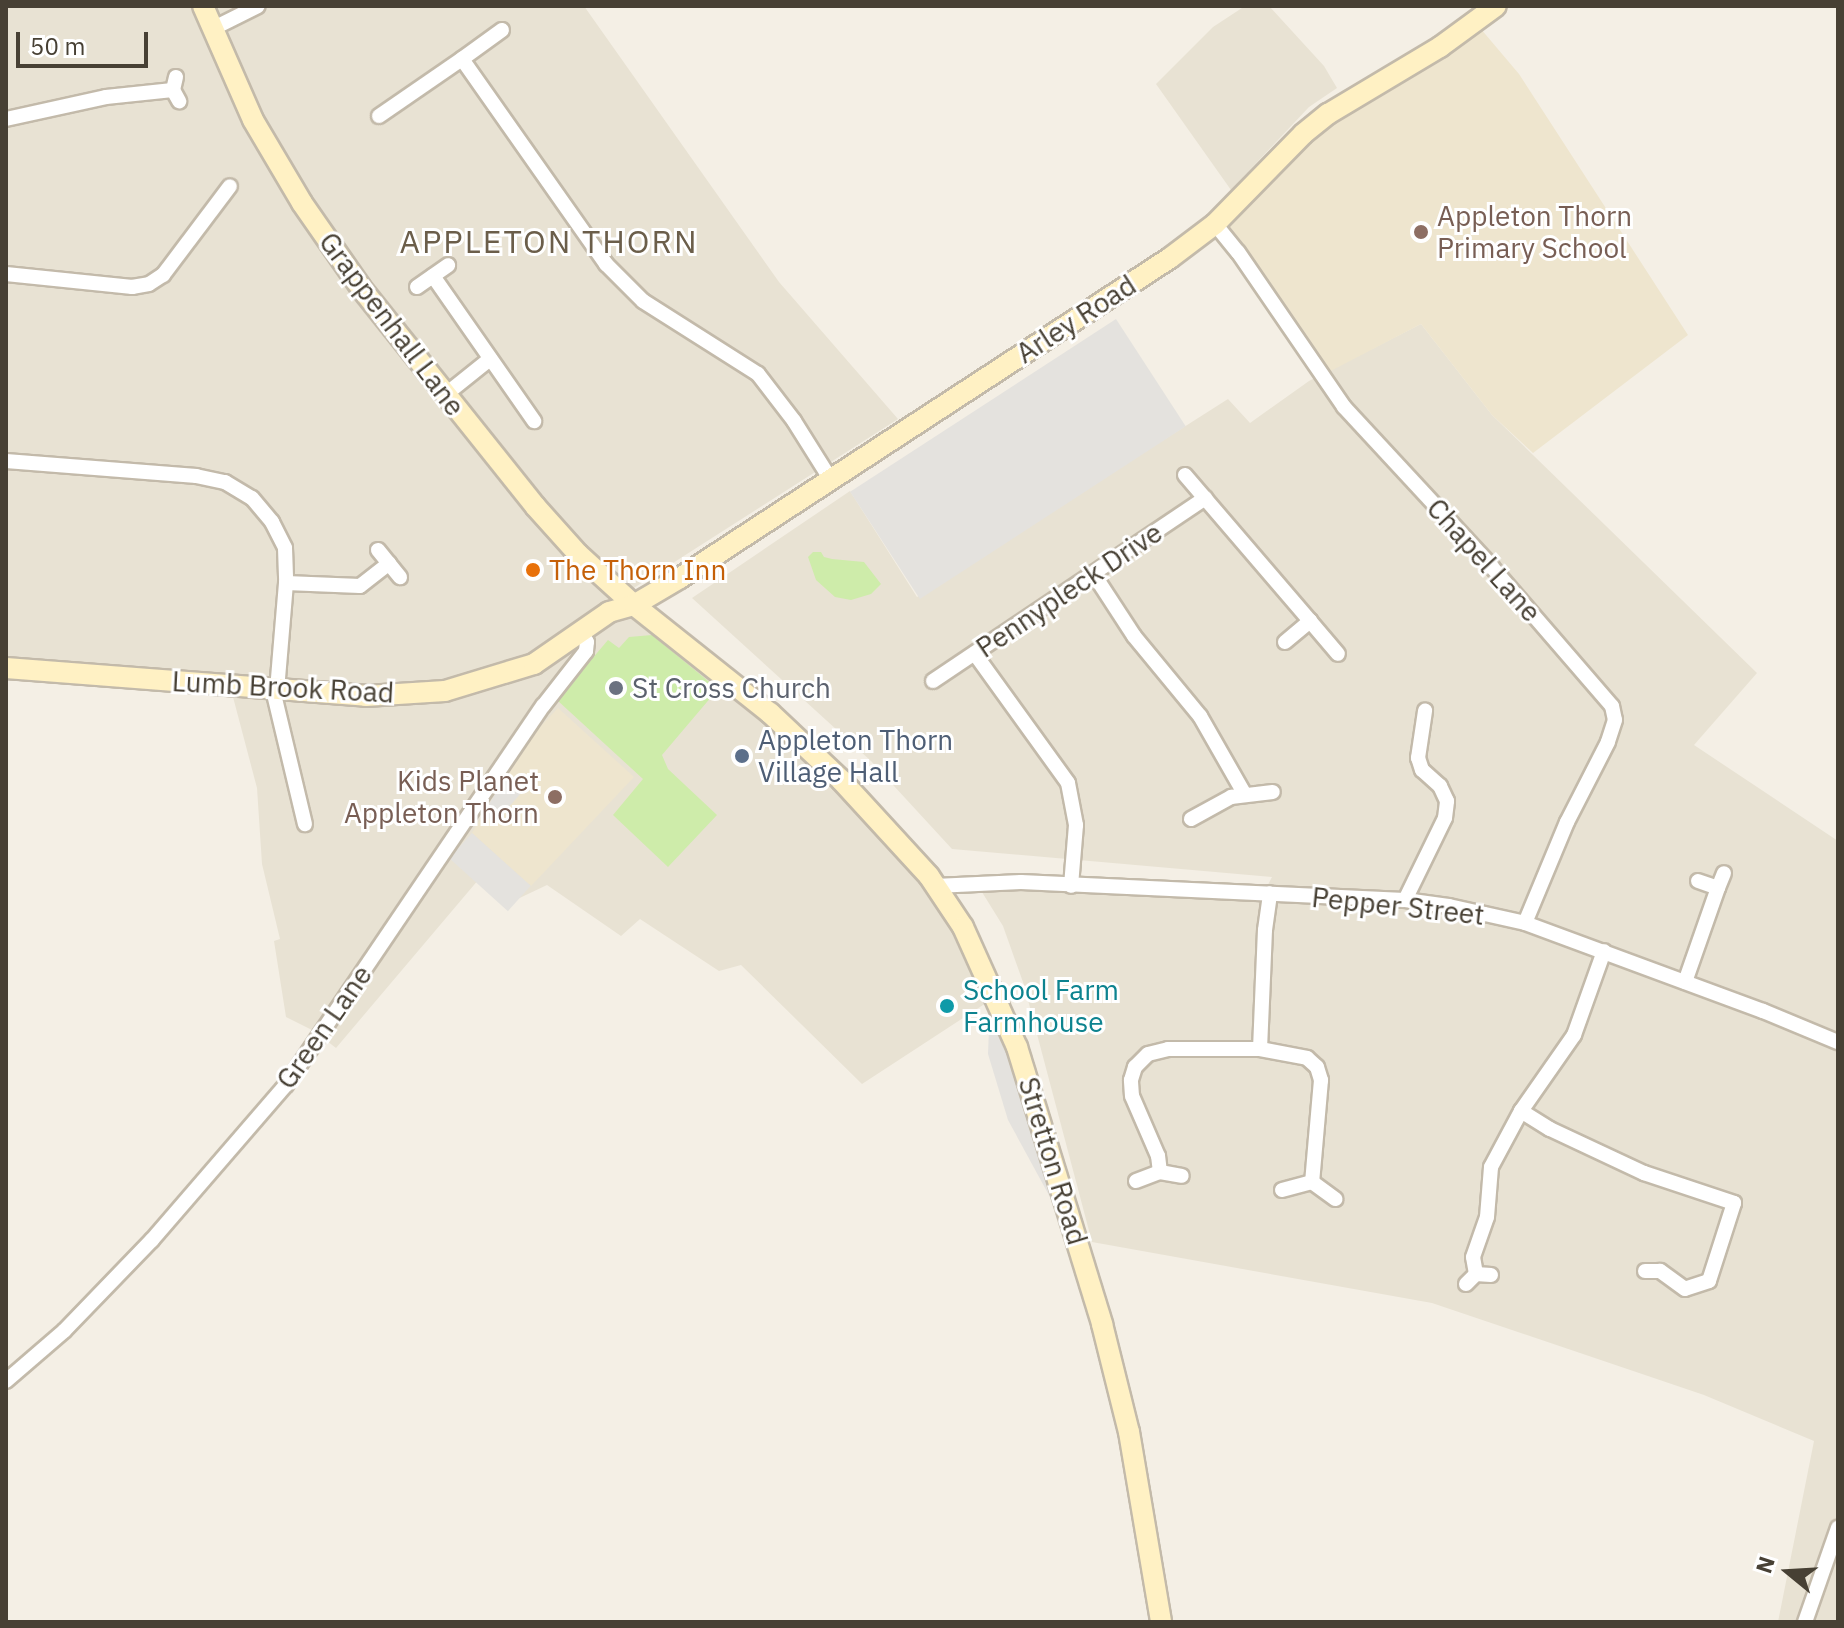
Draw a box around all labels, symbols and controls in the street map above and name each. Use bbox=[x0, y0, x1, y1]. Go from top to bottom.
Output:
scale bar bbox=[20, 16, 152, 66]
text: 50 m bbox=[30, 30, 85, 62]
place label: Appleton Thorn Primary School bbox=[1437, 199, 1632, 265]
district label: APPLETON THORN bbox=[399, 222, 699, 260]
marker: Appleton Thorn Primary School bbox=[1412, 223, 1430, 241]
street label: Grappenhall Lane bbox=[312, 226, 472, 422]
street label: Arley Road bbox=[1010, 268, 1142, 370]
street label: Chapel Lane bbox=[1420, 491, 1548, 629]
street label: Pennypleck Drive bbox=[970, 515, 1168, 665]
place label: The Thorn Inn bbox=[549, 553, 726, 587]
marker: The Thorn Inn bbox=[524, 561, 542, 579]
street label: Lumb Brook Road bbox=[171, 664, 395, 710]
place label: St Cross Church bbox=[632, 671, 831, 705]
marker: St Cross Church bbox=[607, 679, 625, 697]
place label: Appleton Thorn Village Hall bbox=[758, 723, 953, 789]
marker: Appleton Thorn Village Hall bbox=[733, 747, 751, 765]
place label: Kids Planet Appleton Thorn bbox=[344, 764, 539, 830]
marker: Kids Planet Appleton Thorn bbox=[546, 788, 564, 806]
street label: Pepper Street bbox=[1310, 880, 1486, 932]
street label: Green Lane bbox=[269, 959, 379, 1095]
place label: School Farm Farmhouse bbox=[963, 973, 1119, 1039]
marker: School Farm Farmhouse bbox=[938, 997, 956, 1015]
street label: Stretton Road bbox=[1012, 1073, 1094, 1249]
north arrow bbox=[1748, 1532, 1828, 1612]
text: N bbox=[1748, 1552, 1781, 1576]

